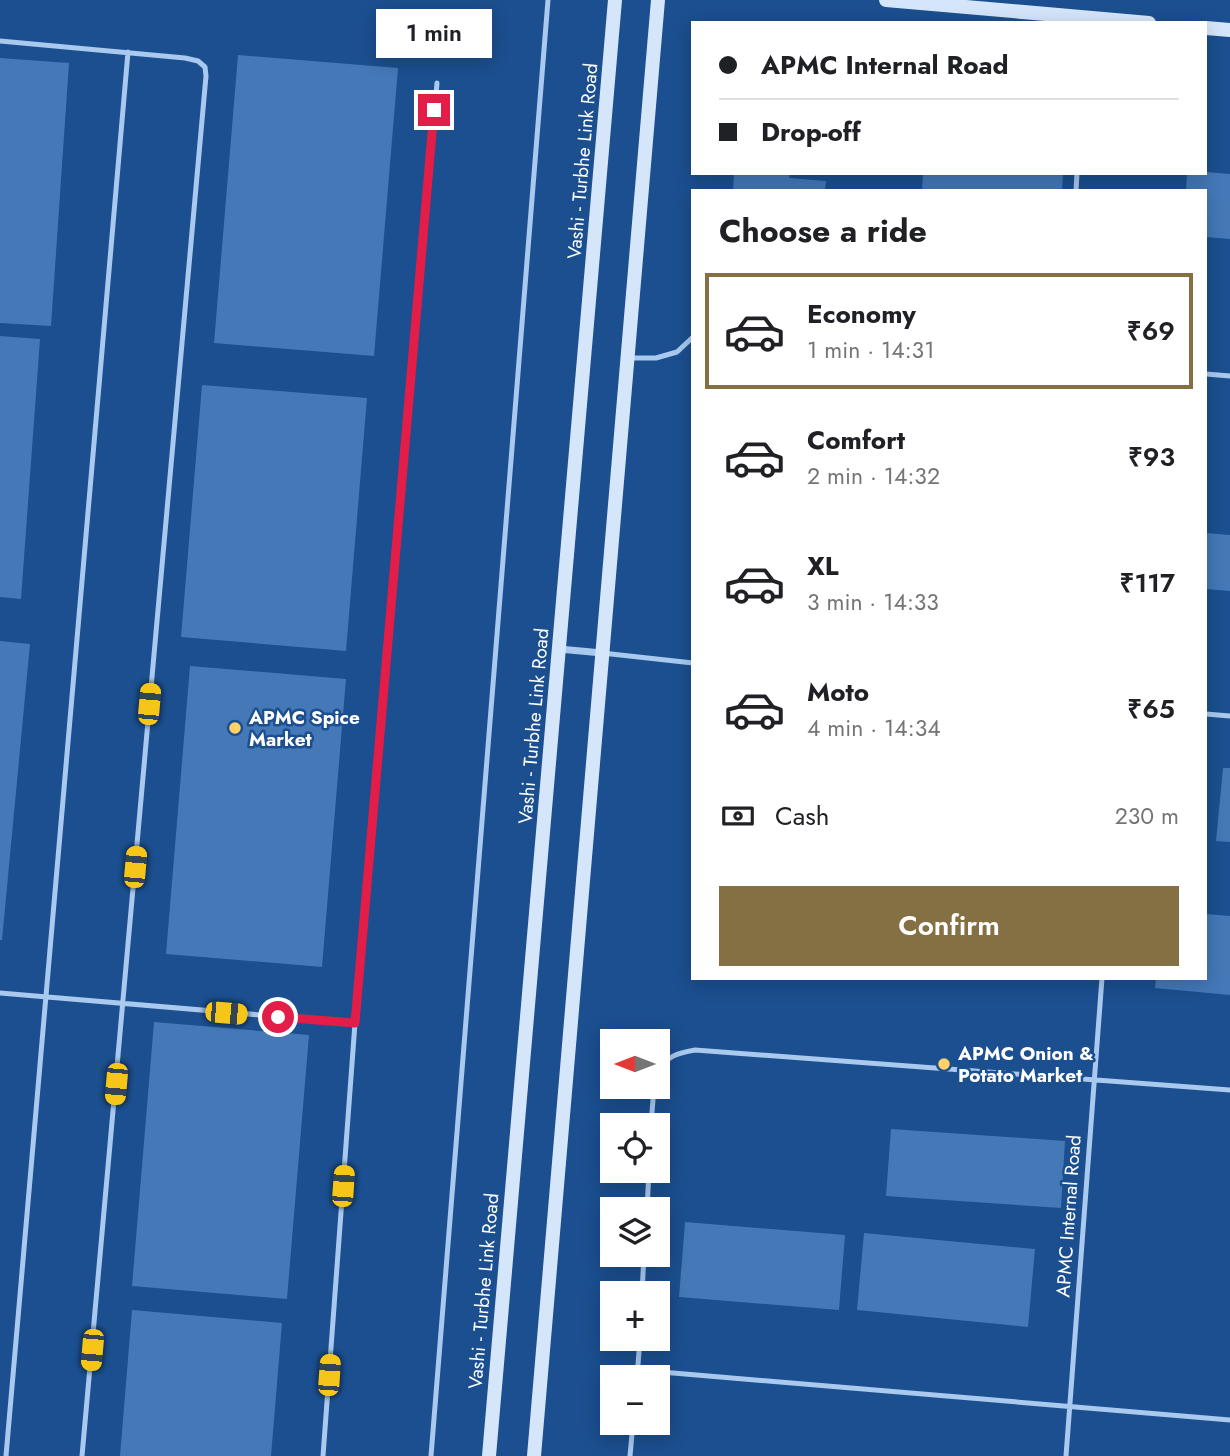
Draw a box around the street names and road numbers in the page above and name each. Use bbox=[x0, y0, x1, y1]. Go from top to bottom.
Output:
street label: Vashi - Turbhe Link Road bbox=[560, 62, 605, 260]
street label: Vashi - Turbhe Link Road bbox=[511, 627, 556, 825]
street label: APMC Internal Road bbox=[1049, 1134, 1088, 1298]
street label: Vashi - Turbhe Link Road bbox=[461, 1192, 506, 1390]

